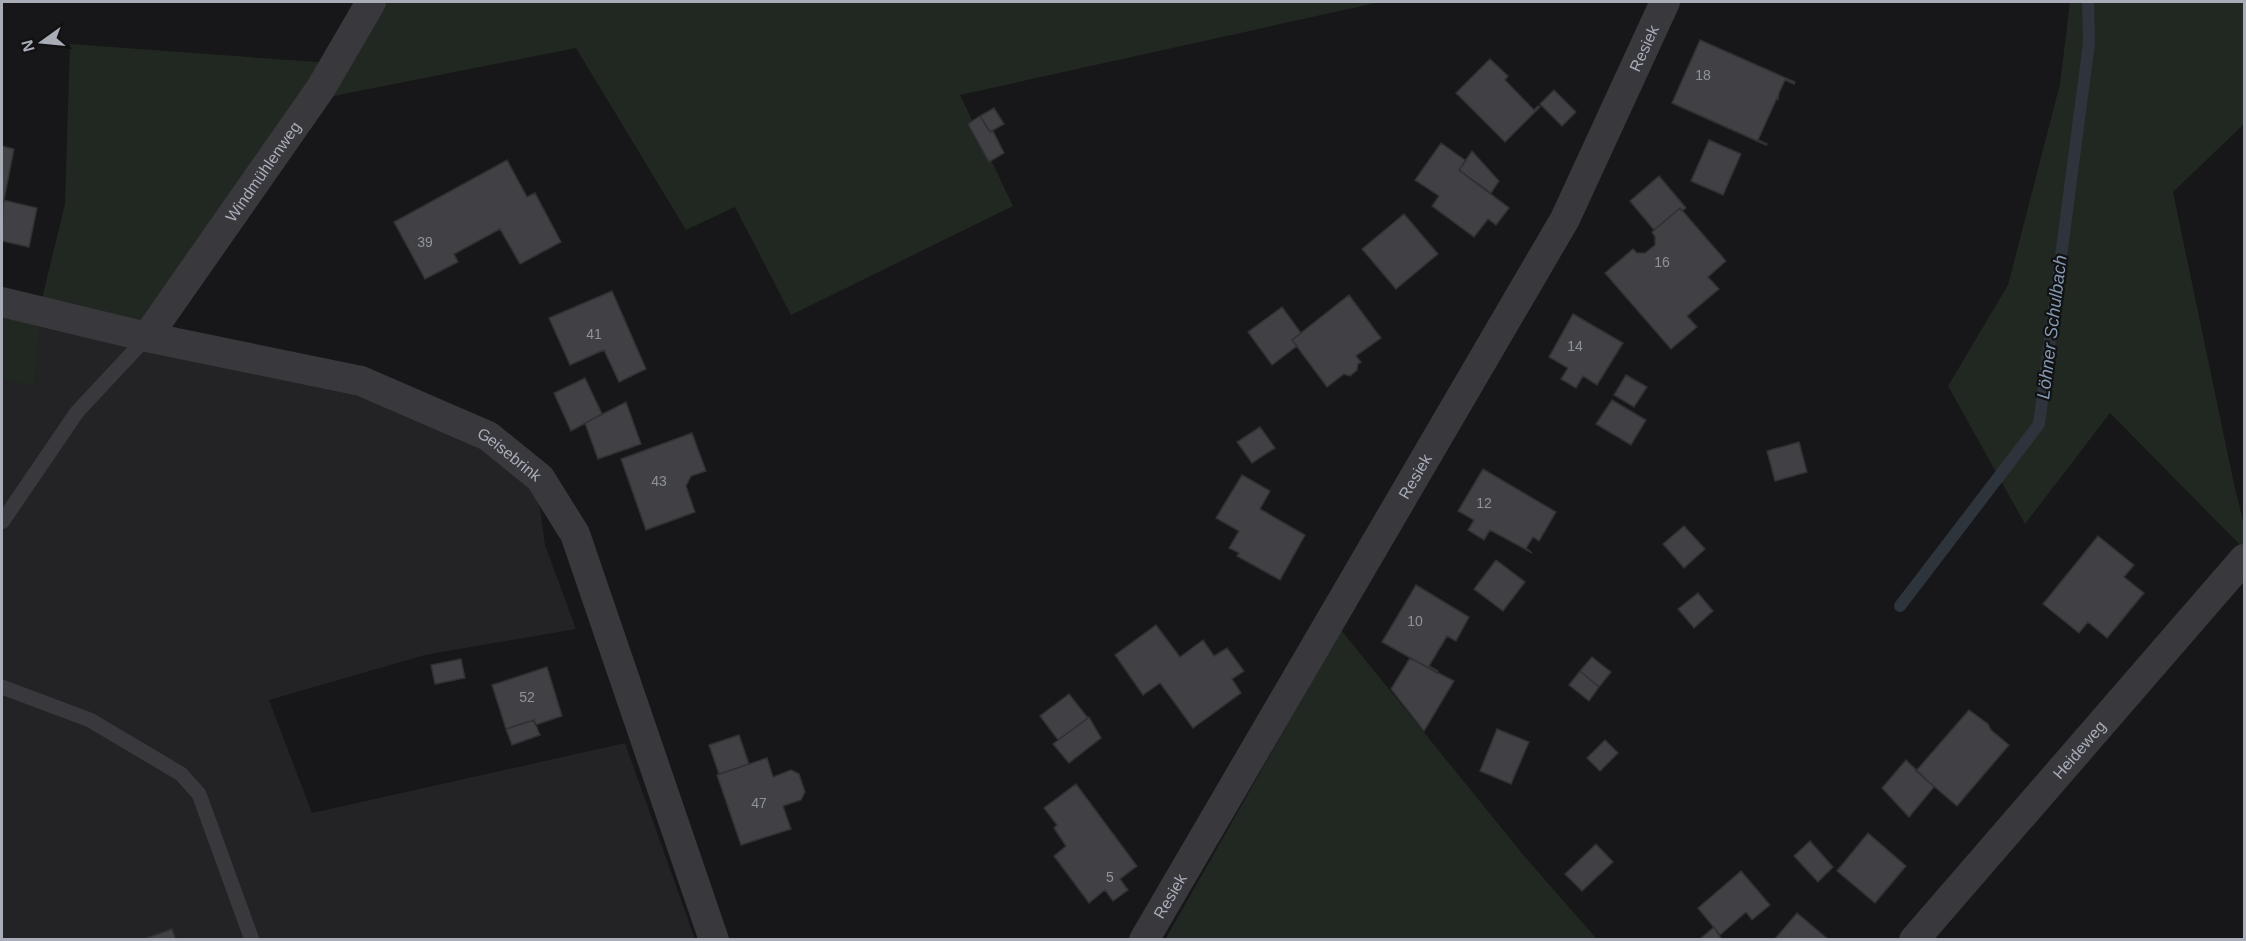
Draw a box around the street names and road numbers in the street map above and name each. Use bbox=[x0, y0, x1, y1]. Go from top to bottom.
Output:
street label: Resiek bbox=[1626, 22, 1663, 74]
street label: Windmühlenweg bbox=[222, 118, 304, 225]
street label: Geisebrink bbox=[475, 425, 545, 485]
street label: Resiek bbox=[1396, 450, 1435, 502]
street label: Heideweg bbox=[2050, 717, 2109, 782]
street label: Resiek bbox=[1150, 870, 1190, 922]

